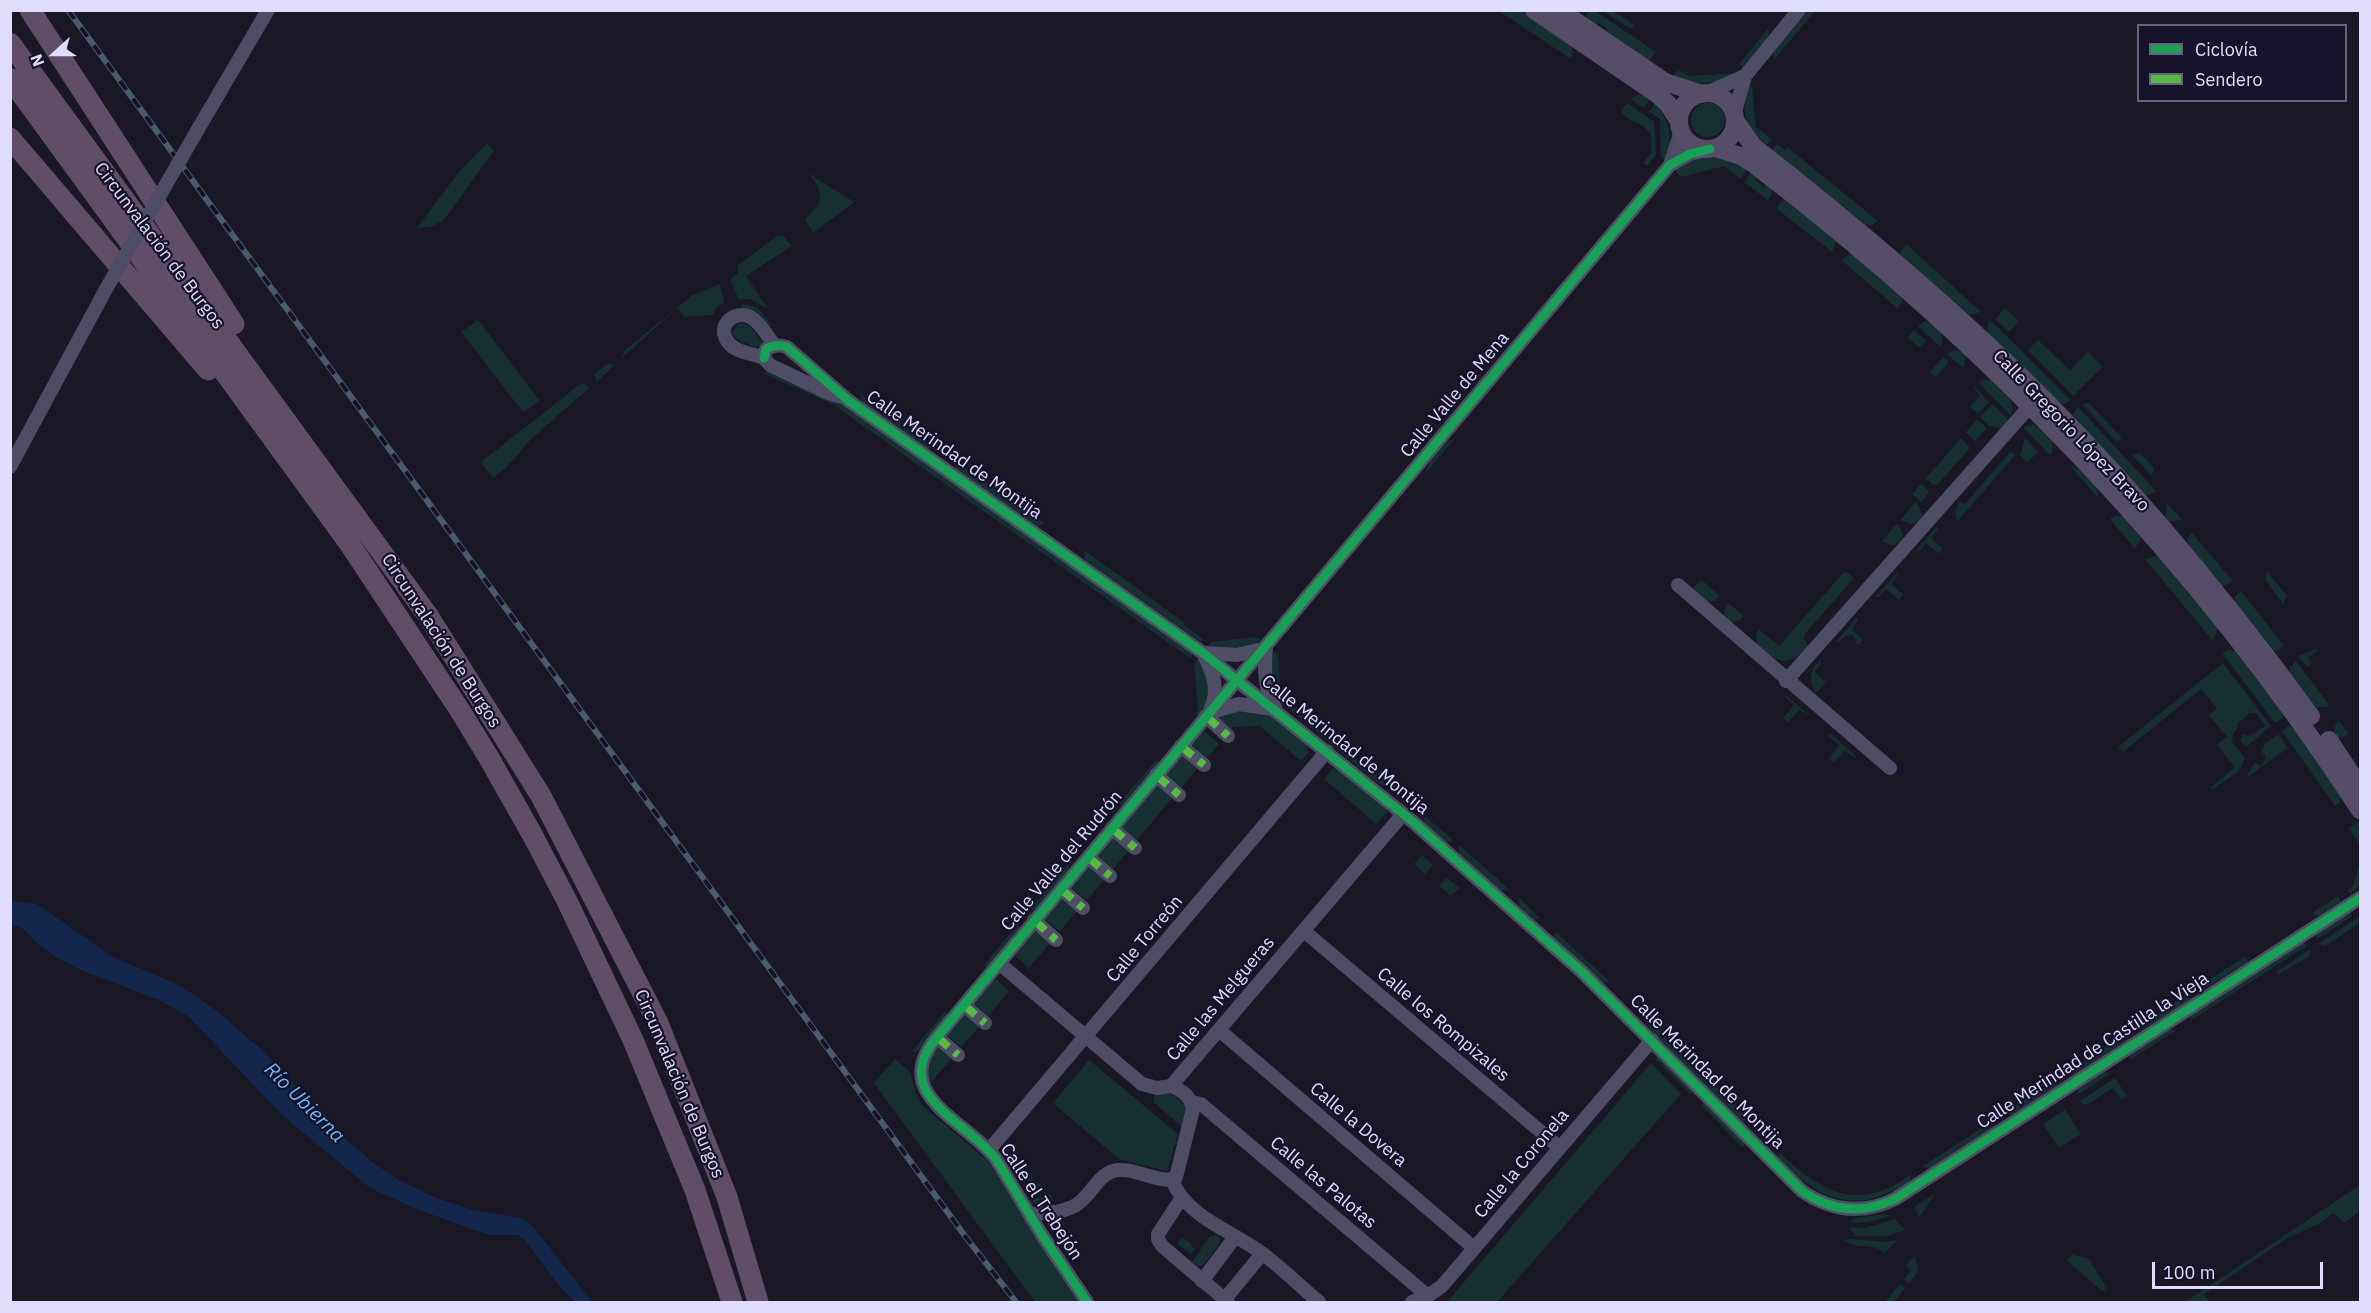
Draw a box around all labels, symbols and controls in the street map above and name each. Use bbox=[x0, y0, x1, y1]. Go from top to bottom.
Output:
north arrow bbox=[24, 24, 84, 84]
legend bbox=[2137, 24, 2347, 102]
text: Ciclovía bbox=[2195, 38, 2258, 61]
text: N bbox=[26, 51, 49, 69]
text: Sendero bbox=[2195, 68, 2262, 91]
street label: Circunvalación de Burgos bbox=[89, 158, 229, 334]
street label: Calle Valle de Mena bbox=[1396, 328, 1514, 462]
street label: Calle Gregorio López Bravo bbox=[1988, 346, 2154, 516]
street label: Calle Merindad de Montija bbox=[862, 386, 1046, 524]
street label: Circunvalación de Burgos bbox=[377, 550, 505, 732]
street label: Calle Merindad de Montija bbox=[1257, 671, 1433, 819]
street label: Calle Valle del Rudrón bbox=[997, 786, 1127, 936]
street label: Calle Torreón bbox=[1102, 891, 1188, 987]
street label: Calle las Melgueras bbox=[1163, 932, 1279, 1066]
street label: Calle los Rompizales bbox=[1372, 963, 1514, 1087]
street label: Calle Merindad de Castilla la Vieja bbox=[1973, 968, 2213, 1134]
street label: Circunvalación de Burgos bbox=[629, 986, 729, 1182]
street label: Calle Merindad de Montija bbox=[1625, 990, 1789, 1154]
water label: Río Ubierna bbox=[259, 1058, 349, 1148]
street label: Calle la Dovera bbox=[1305, 1078, 1411, 1172]
street label: Calle la Coronela bbox=[1470, 1105, 1574, 1223]
street label: Calle las Palotas bbox=[1265, 1132, 1381, 1234]
street label: Calle el Trebejón bbox=[995, 1140, 1087, 1264]
scale bar bbox=[2155, 1250, 2326, 1288]
text: 100 m bbox=[2163, 1261, 2215, 1284]

